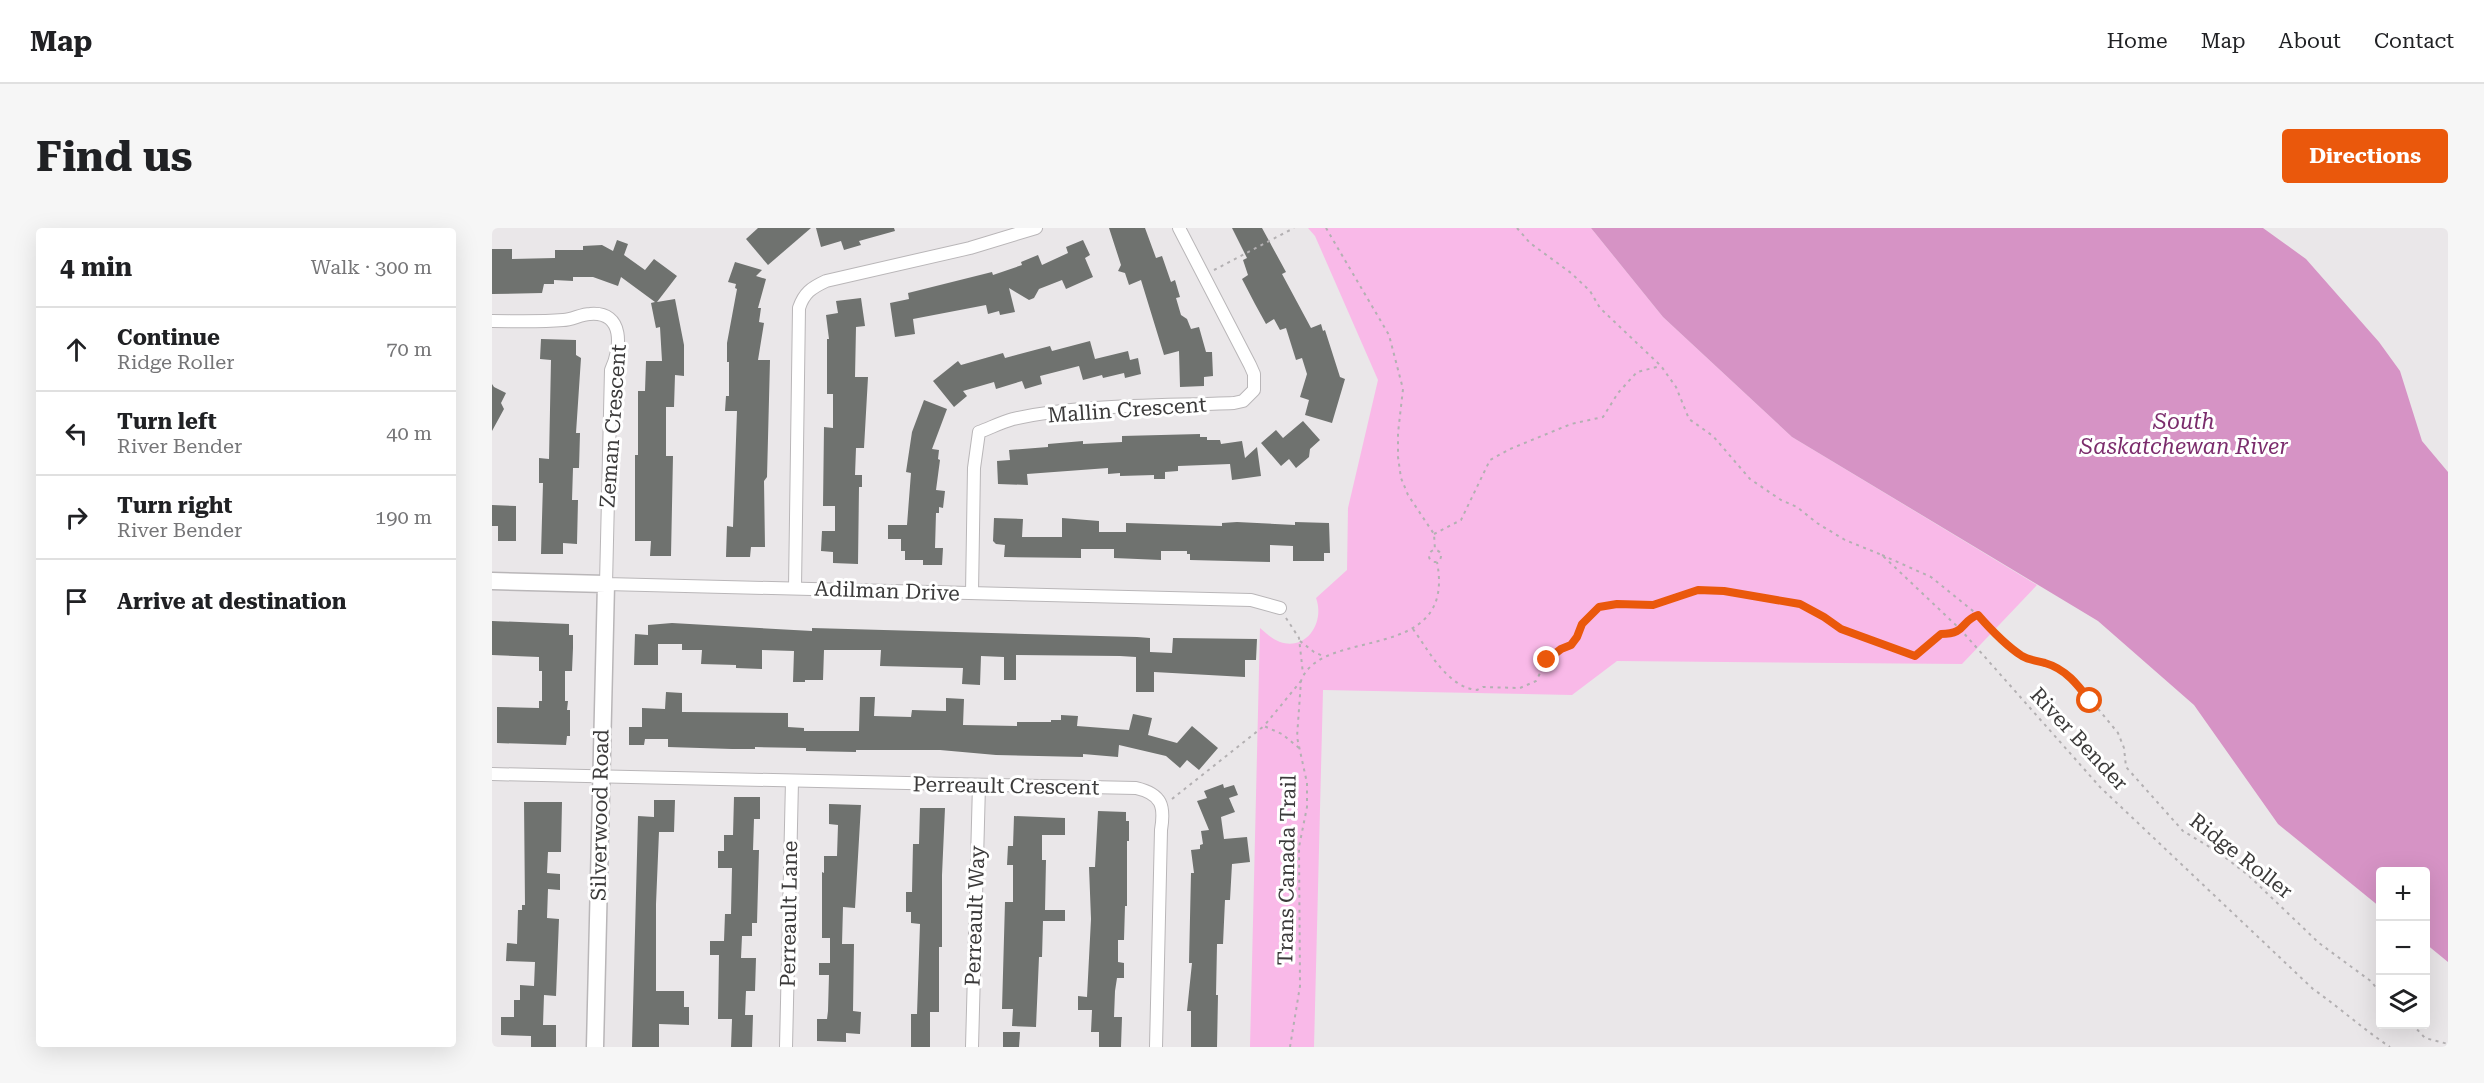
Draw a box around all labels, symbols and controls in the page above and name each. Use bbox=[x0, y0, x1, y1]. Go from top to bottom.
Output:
text: Map bbox=[30, 25, 92, 58]
text: Home bbox=[2107, 29, 2168, 53]
text: Map bbox=[2201, 29, 2246, 53]
text: About bbox=[2279, 29, 2341, 53]
text: Contact bbox=[2374, 29, 2454, 53]
button: Directions bbox=[2282, 129, 2448, 183]
text: Find us bbox=[36, 132, 193, 181]
text: 4 min bbox=[60, 252, 132, 282]
text: Walk · 300 m bbox=[311, 255, 432, 279]
text: Continue bbox=[117, 325, 220, 350]
icon: ahead bbox=[60, 333, 93, 366]
text: 70 m bbox=[386, 337, 432, 361]
street label: Zeman Crescent bbox=[595, 343, 631, 509]
text: Ridge Roller bbox=[117, 350, 234, 374]
street label: Mallin Crescent bbox=[1047, 392, 1207, 428]
text: Turn left bbox=[117, 409, 217, 434]
water label: South Saskatchewan River bbox=[2079, 409, 2288, 459]
icon: left bbox=[60, 417, 93, 450]
text: 40 m bbox=[386, 421, 432, 445]
text: River Bender bbox=[117, 434, 242, 458]
text: Turn right bbox=[117, 493, 232, 518]
icon: right bbox=[60, 501, 93, 534]
text: 190 m bbox=[375, 505, 432, 529]
text: River Bender bbox=[117, 518, 242, 542]
street label: Adilman Drive bbox=[814, 576, 960, 606]
icon: arrive bbox=[60, 585, 93, 618]
text: Arrive at destination bbox=[117, 589, 346, 614]
route end bbox=[1533, 646, 1559, 672]
street label: River Bender bbox=[2025, 683, 2133, 795]
route start bbox=[2076, 687, 2102, 713]
street label: Silverwood Road bbox=[587, 728, 614, 901]
street label: Perreault Crescent bbox=[912, 772, 1100, 800]
street label: Trans Canada Trail bbox=[1273, 774, 1301, 966]
street label: Ridge Roller bbox=[2185, 809, 2297, 904]
street label: Perreault Lane bbox=[776, 840, 802, 988]
street label: Perreault Way bbox=[961, 845, 989, 987]
map controls bbox=[2376, 867, 2430, 1029]
button: + bbox=[2376, 867, 2430, 921]
button: − bbox=[2376, 921, 2430, 975]
button: layers bbox=[2376, 975, 2430, 1029]

